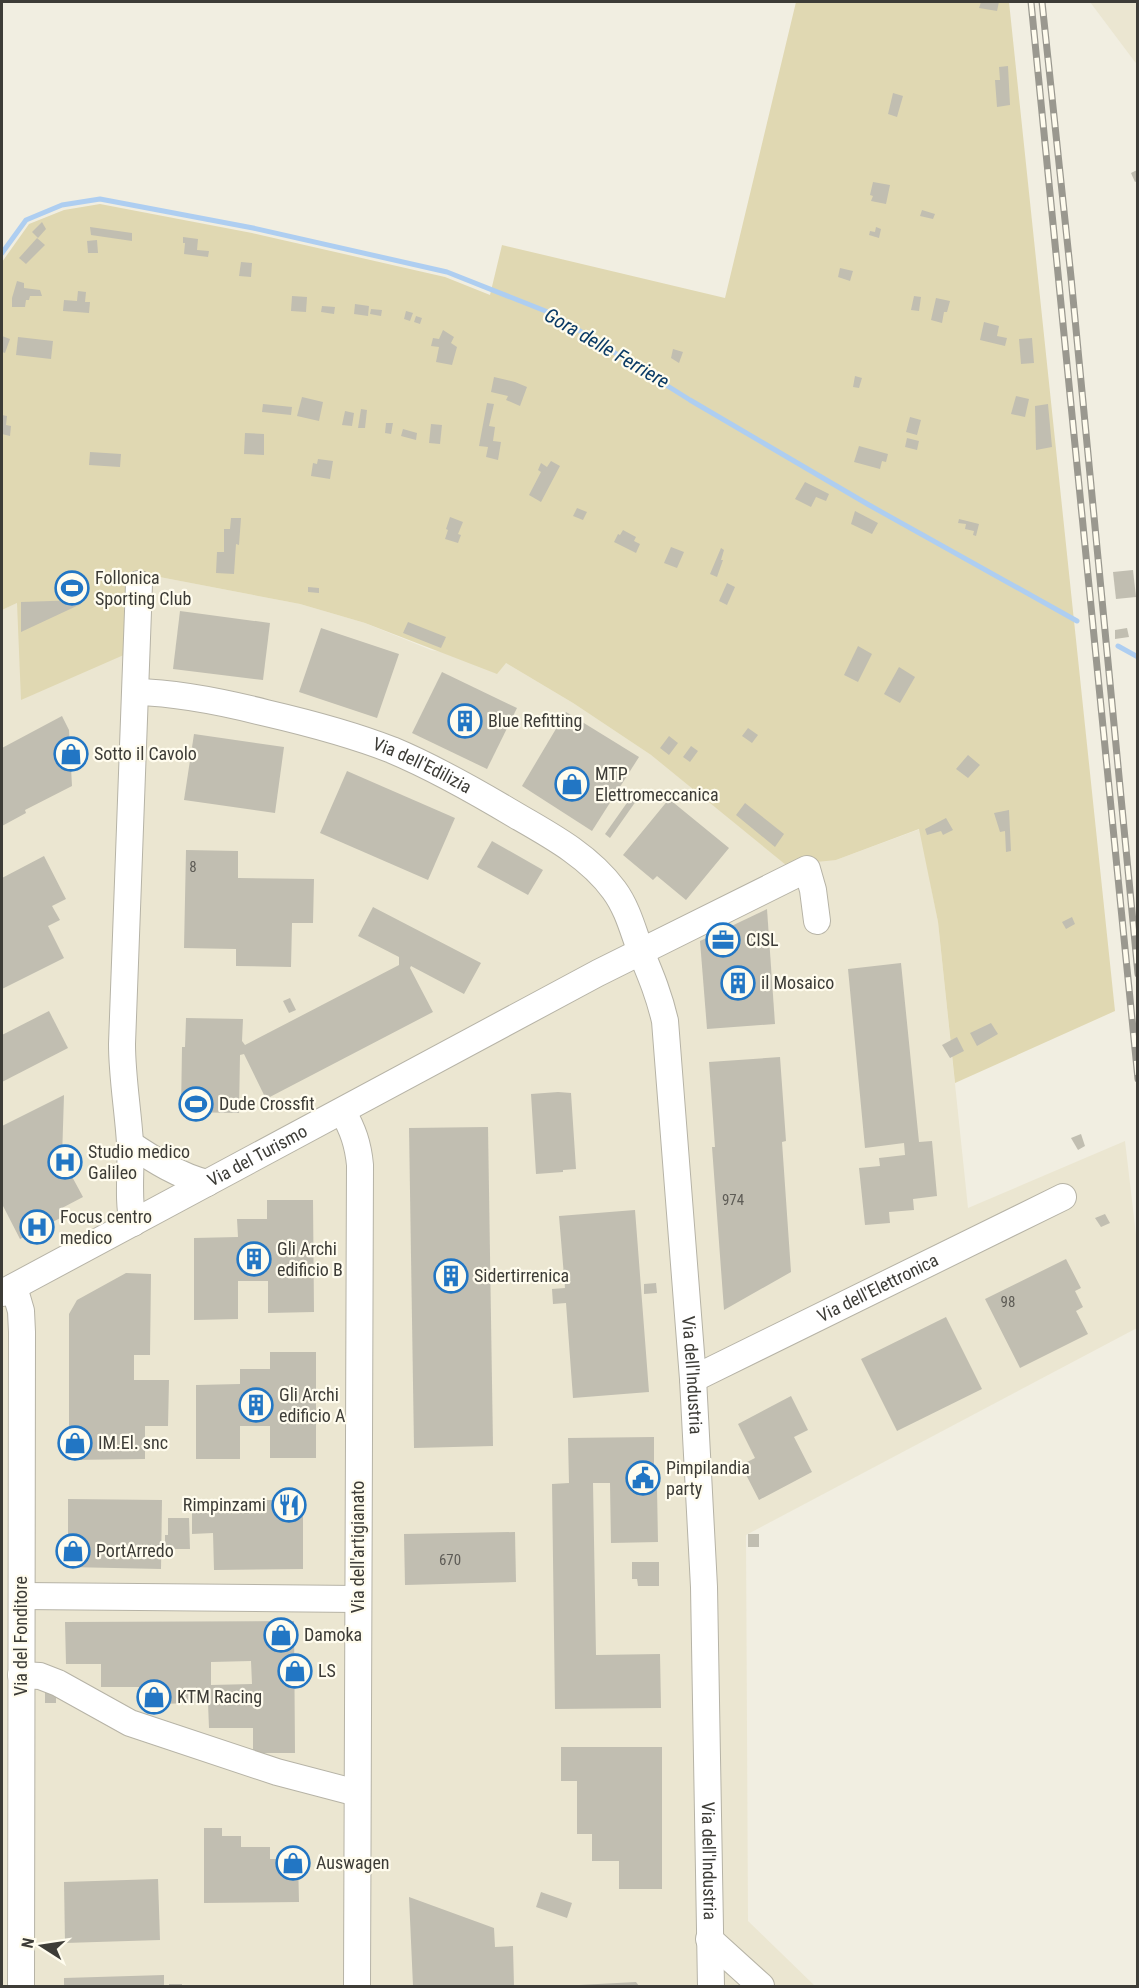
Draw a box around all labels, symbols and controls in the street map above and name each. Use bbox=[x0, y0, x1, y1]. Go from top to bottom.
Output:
water label: Gora delle Ferriere bbox=[540, 303, 674, 393]
place label: Follonica Sporting Club bbox=[95, 567, 191, 609]
sports icon: Follonica Sporting Club bbox=[54, 570, 90, 606]
building icon: Blue Refitting bbox=[447, 703, 483, 739]
place label: Blue Refitting bbox=[488, 710, 582, 731]
street label: Via dell'Edilizia bbox=[370, 733, 475, 797]
shop icon: Sotto il Cavolo bbox=[53, 736, 89, 772]
place label: Sotto il Cavolo bbox=[94, 743, 197, 764]
place label: MTP Elettromeccanica bbox=[595, 763, 719, 805]
shop icon: MTP Elettromeccanica bbox=[554, 766, 590, 802]
house number: 8 bbox=[189, 858, 197, 876]
office icon: CISL bbox=[705, 922, 741, 958]
place label: CISL bbox=[746, 929, 779, 950]
building icon: il Mosaico bbox=[720, 965, 756, 1001]
place label: il Mosaico bbox=[761, 972, 834, 993]
sports icon: Dude Crossfit bbox=[178, 1086, 214, 1122]
place label: Dude Crossfit bbox=[219, 1093, 315, 1114]
street label: Via del Turismo bbox=[204, 1120, 311, 1191]
place label: Studio medico Galileo bbox=[88, 1141, 190, 1183]
hospital icon: Studio medico Galileo bbox=[47, 1144, 83, 1180]
house number: 974 bbox=[722, 1191, 744, 1209]
place label: Focus centro medico bbox=[60, 1206, 152, 1248]
hospital icon: Focus centro medico bbox=[19, 1209, 55, 1245]
place label: Gli Archi edificio B bbox=[277, 1238, 343, 1280]
building icon: Gli Archi edificio B bbox=[236, 1241, 272, 1277]
street label: Via dell'Elettronica bbox=[814, 1249, 942, 1326]
building icon: Sidertirrenica bbox=[433, 1258, 469, 1294]
place label: Sidertirrenica bbox=[474, 1265, 569, 1286]
house number: 98 bbox=[1001, 1293, 1015, 1311]
street label: Via dell'Industria bbox=[678, 1315, 707, 1435]
place label: Gli Archi edificio A bbox=[279, 1384, 346, 1426]
building icon: Gli Archi edificio A bbox=[238, 1387, 274, 1423]
shop icon: IM.El. snc bbox=[57, 1425, 93, 1461]
place label: IM.El. snc bbox=[98, 1432, 168, 1453]
place label: Pimpilandia party bbox=[666, 1457, 750, 1499]
public building icon: Pimpilandia party bbox=[625, 1460, 661, 1496]
street label: Via dell'artigianato bbox=[347, 1481, 368, 1613]
restaurant icon: Rimpinzami bbox=[271, 1487, 307, 1523]
place label: Rimpinzami bbox=[183, 1494, 266, 1515]
shop icon: PortArredo bbox=[55, 1533, 91, 1569]
place label: PortArredo bbox=[96, 1540, 174, 1561]
house number: 670 bbox=[439, 1551, 461, 1569]
street label: Via del Fonditore bbox=[10, 1576, 31, 1696]
shop icon: Damoka bbox=[263, 1617, 299, 1653]
place label: Damoka bbox=[304, 1624, 362, 1645]
shop icon: LS bbox=[277, 1653, 313, 1689]
place label: LS bbox=[318, 1660, 336, 1681]
shop icon: KTM Racing bbox=[136, 1679, 172, 1715]
place label: KTM Racing bbox=[177, 1686, 262, 1707]
street label: Via dell'Industria bbox=[698, 1801, 721, 1920]
shop icon: Auswagen bbox=[275, 1845, 311, 1881]
place label: Auswagen bbox=[316, 1852, 390, 1873]
north arrow bbox=[12, 1916, 72, 1976]
text: N bbox=[18, 1936, 38, 1950]

